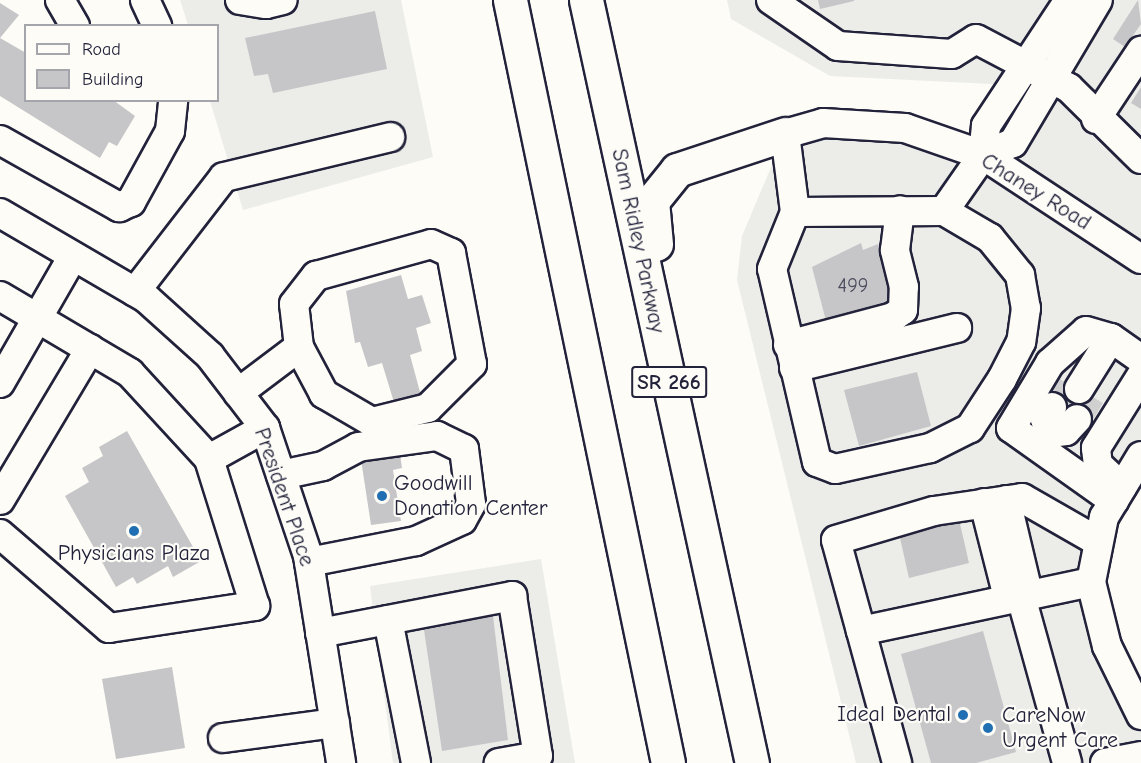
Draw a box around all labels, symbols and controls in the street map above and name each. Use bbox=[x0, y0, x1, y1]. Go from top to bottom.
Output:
legend bbox=[24, 24, 219, 102]
text: Road bbox=[82, 39, 121, 60]
text: Building bbox=[82, 69, 144, 90]
street label: Sam Ridley Parkway bbox=[606, 146, 670, 336]
street label: Chaney Road bbox=[976, 148, 1096, 236]
house number: 499 bbox=[838, 273, 868, 297]
road number: SR 266 bbox=[630, 364, 708, 400]
street label: President Place bbox=[248, 424, 320, 570]
place label: Goodwill Donation Center bbox=[394, 470, 548, 522]
marker: Goodwill Donation Center bbox=[375, 489, 389, 503]
marker: Physicians Plaza bbox=[127, 524, 141, 538]
place label: Physicians Plaza bbox=[58, 541, 210, 567]
place label: Ideal Dental bbox=[837, 702, 951, 728]
place label: CareNow Urgent Care bbox=[1002, 702, 1118, 754]
marker: Ideal Dental bbox=[956, 708, 970, 722]
marker: CareNow Urgent Care bbox=[979, 719, 997, 737]

